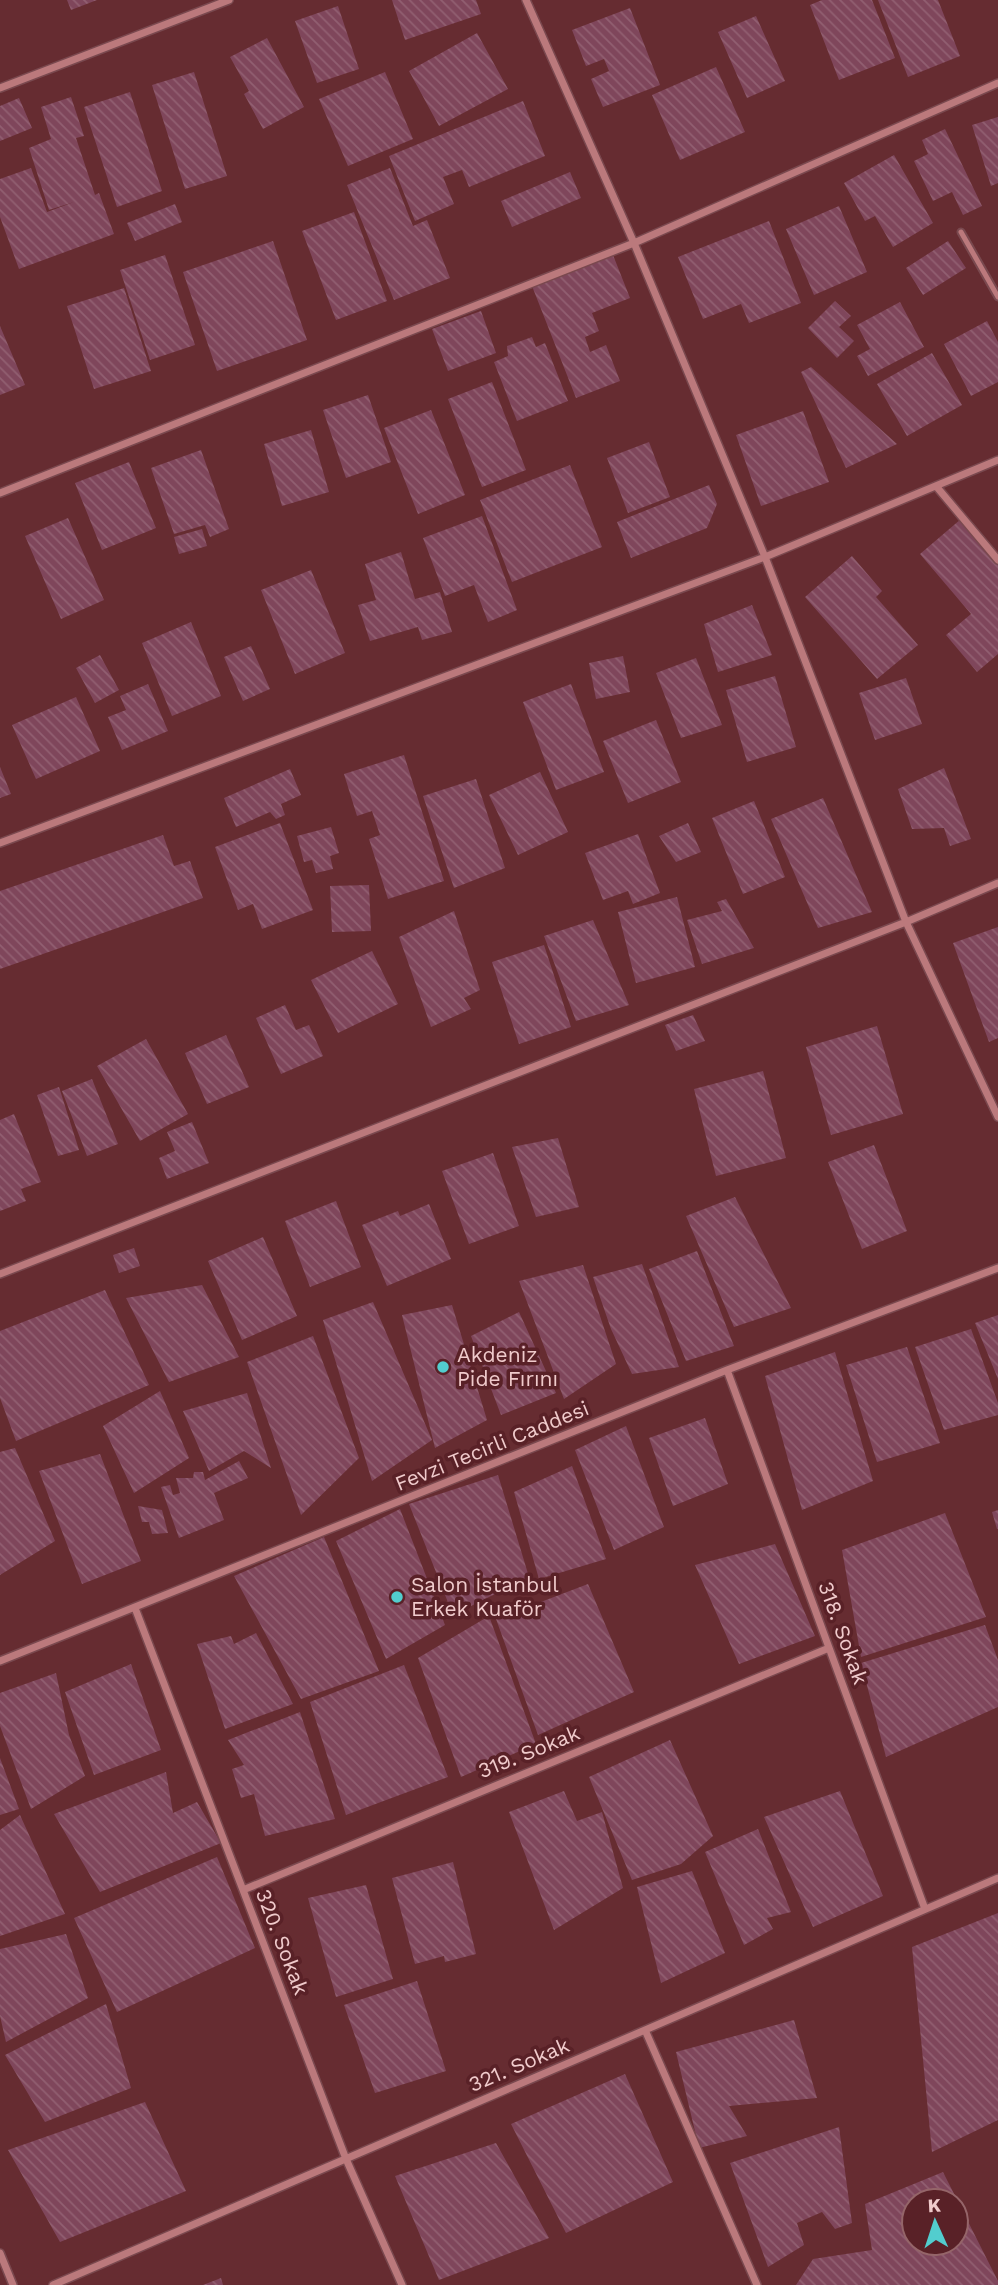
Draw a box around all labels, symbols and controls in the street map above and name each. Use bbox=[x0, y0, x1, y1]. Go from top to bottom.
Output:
place label: Akdeniz Pide Fırını bbox=[457, 1342, 558, 1391]
marker: Akdeniz Pide Fırını bbox=[435, 1359, 451, 1375]
street label: Fevzi Tecirli Caddesi bbox=[391, 1395, 592, 1496]
place label: Salon İstanbul Erkek Kuaför bbox=[411, 1572, 559, 1621]
street label: 318. Sokak bbox=[813, 1578, 874, 1688]
marker: Salon İstanbul Erkek Kuaför bbox=[389, 1589, 405, 1605]
street label: 319. Sokak bbox=[474, 1720, 583, 1783]
street label: 320. Sokak bbox=[251, 1885, 314, 1998]
street label: 321. Sokak bbox=[465, 2032, 573, 2097]
north arrow bbox=[900, 2187, 970, 2257]
text: K bbox=[927, 2194, 941, 2217]

